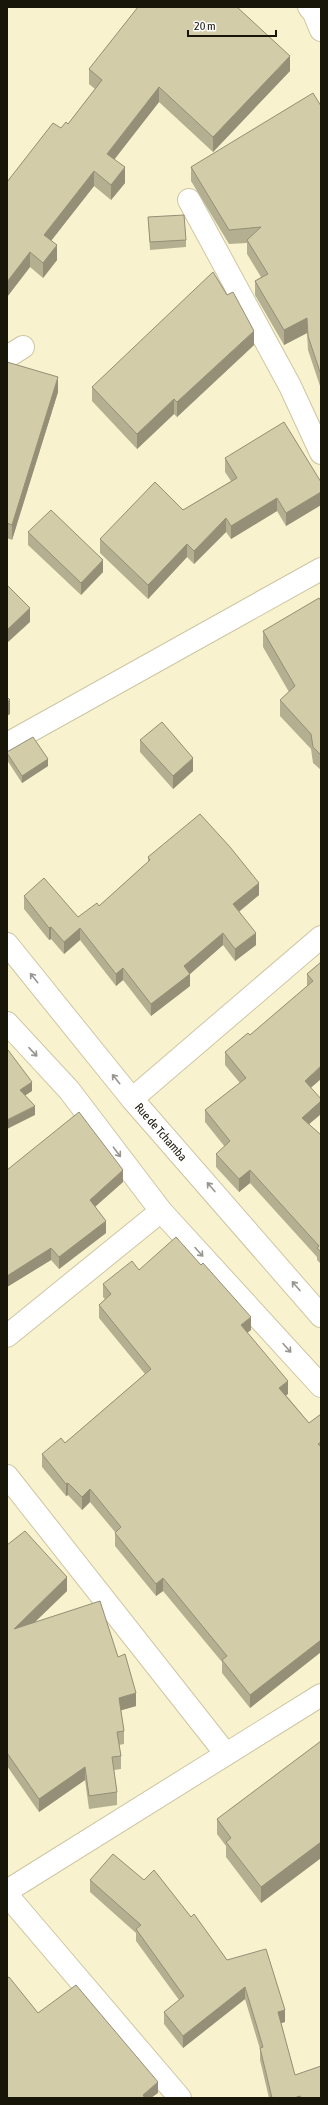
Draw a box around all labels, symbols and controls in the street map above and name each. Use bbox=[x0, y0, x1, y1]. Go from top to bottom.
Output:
scale bar bbox=[188, 12, 276, 38]
text: 20 m bbox=[194, 19, 216, 33]
one-way arrow bbox=[30, 972, 39, 983]
one-way arrow bbox=[29, 1047, 38, 1057]
one-way arrow bbox=[112, 1073, 121, 1084]
street label: Rue de Tchamba bbox=[132, 1100, 190, 1164]
one-way arrow bbox=[113, 1146, 121, 1157]
one-way arrow bbox=[206, 1182, 215, 1193]
one-way arrow bbox=[194, 1247, 204, 1257]
one-way arrow bbox=[291, 1281, 300, 1291]
one-way arrow bbox=[282, 1343, 291, 1353]

